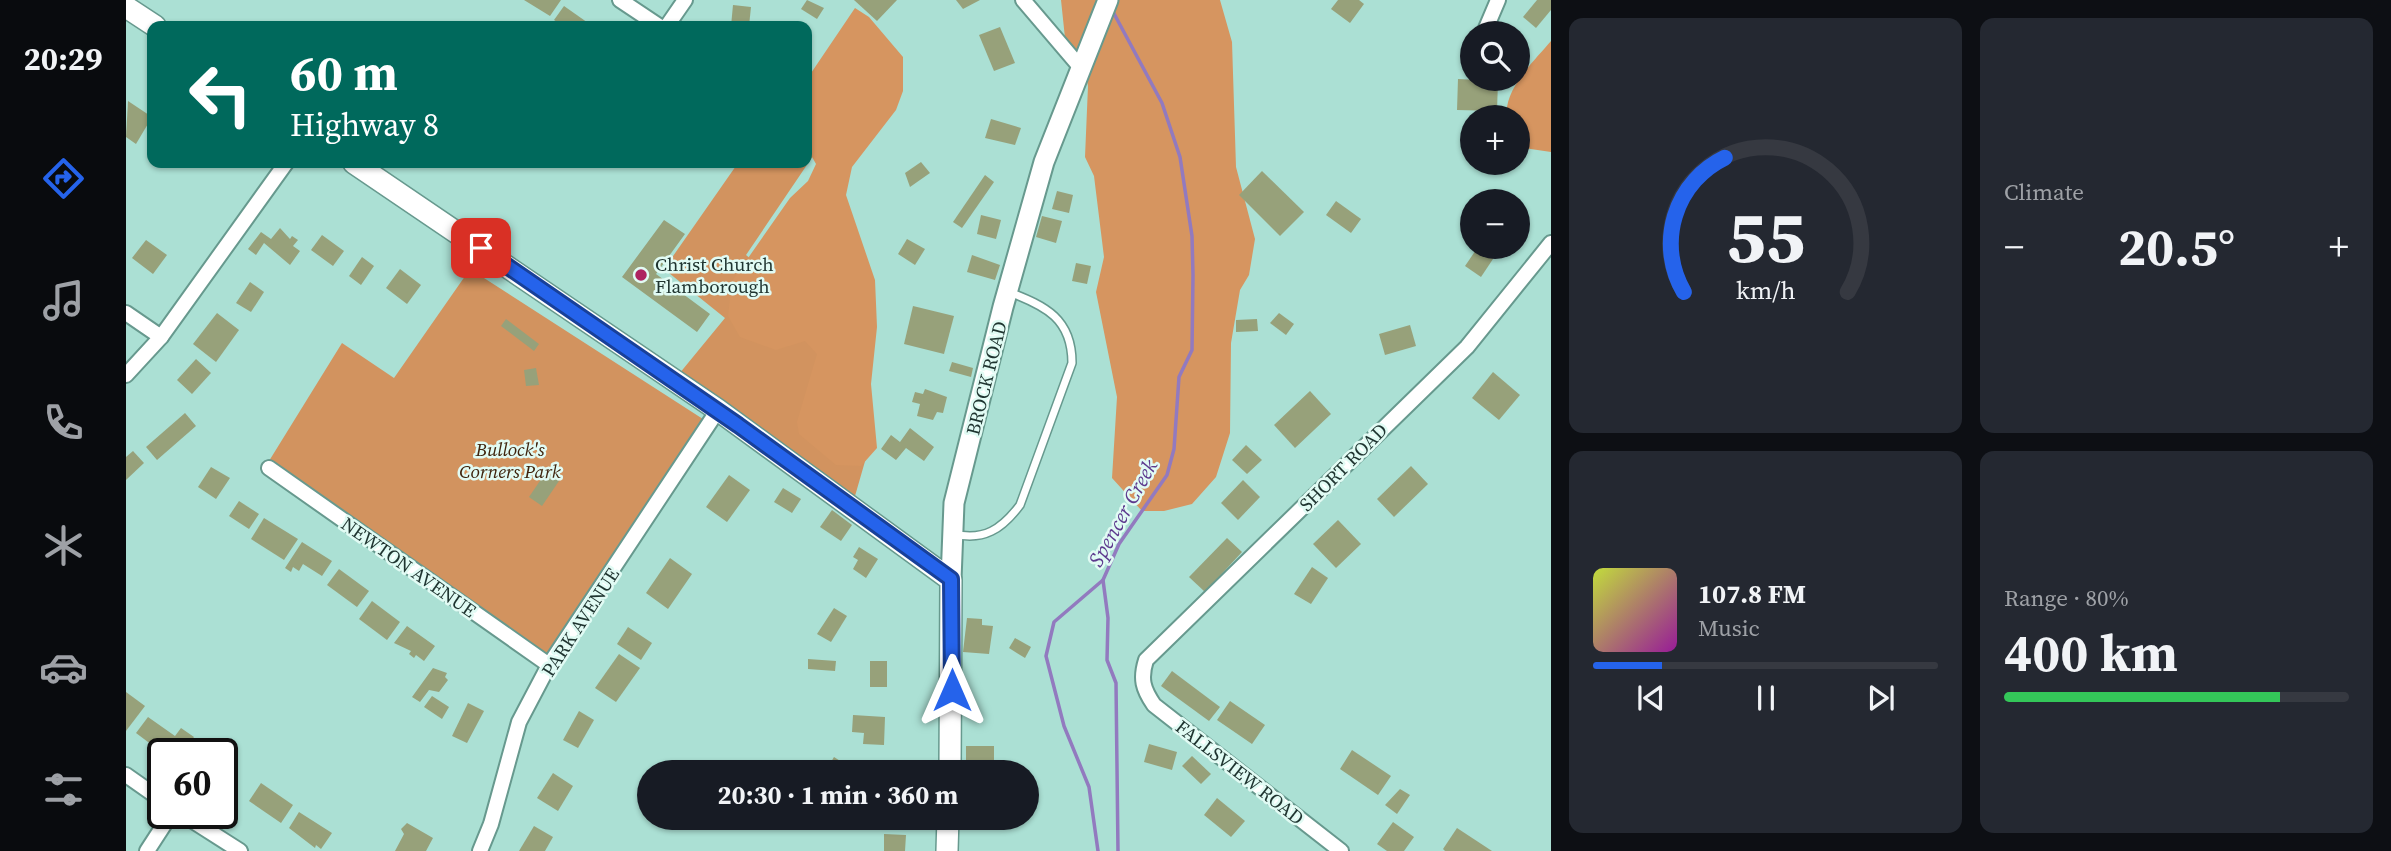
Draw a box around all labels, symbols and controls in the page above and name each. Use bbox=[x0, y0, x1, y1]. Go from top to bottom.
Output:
map controls bbox=[1460, 21, 1530, 259]
button: search bbox=[1460, 21, 1530, 91]
text: 20:29 bbox=[24, 37, 102, 81]
text: 60 m bbox=[290, 39, 398, 106]
icon: left bbox=[175, 49, 266, 140]
text: Highway 8 bbox=[290, 103, 439, 147]
button: + bbox=[1460, 105, 1530, 175]
icon: directions bbox=[39, 154, 88, 203]
text: Climate bbox=[2004, 176, 2084, 208]
text: 55 bbox=[1726, 187, 1805, 286]
button: − bbox=[1460, 189, 1530, 259]
text: 20.5° bbox=[2118, 211, 2235, 282]
pin bbox=[451, 218, 511, 278]
text: − bbox=[2004, 221, 2024, 273]
text: + bbox=[2329, 221, 2349, 273]
icon: arrive bbox=[462, 229, 500, 267]
place label: Christ Church Flamborough bbox=[655, 251, 774, 299]
marker: Christ Church Flamborough bbox=[633, 267, 649, 283]
text: km/h bbox=[1736, 272, 1795, 306]
icon: music bbox=[39, 276, 88, 325]
street label: BROCK ROAD bbox=[959, 318, 1013, 438]
icon: phone bbox=[39, 398, 88, 447]
street label: SHORT ROAD bbox=[1293, 417, 1393, 517]
park label: Bullock's Corners Park bbox=[459, 436, 561, 484]
water label: Spencer Creek bbox=[1081, 454, 1164, 572]
street label: NEWTON AVENUE bbox=[336, 511, 482, 623]
icon: climate bbox=[39, 521, 88, 570]
street label: PARK AVENUE bbox=[535, 562, 625, 682]
text: 107.8 FM bbox=[1698, 576, 1806, 612]
text: Range · 80% bbox=[2004, 582, 2129, 614]
text: Music bbox=[1698, 612, 1760, 644]
text: 400 km bbox=[2004, 617, 2178, 688]
icon: car bbox=[39, 643, 88, 692]
position arrow bbox=[915, 653, 989, 727]
icon: previous bbox=[1632, 679, 1670, 717]
icon: pause bbox=[1747, 679, 1785, 717]
icon: next bbox=[1862, 679, 1900, 717]
street label: FALLSVIEW ROAD bbox=[1170, 714, 1310, 830]
speed limit sign: 60 bbox=[147, 738, 238, 829]
icon: filters bbox=[39, 765, 88, 814]
text: 20:30 · 1 min · 360 m bbox=[718, 777, 958, 813]

